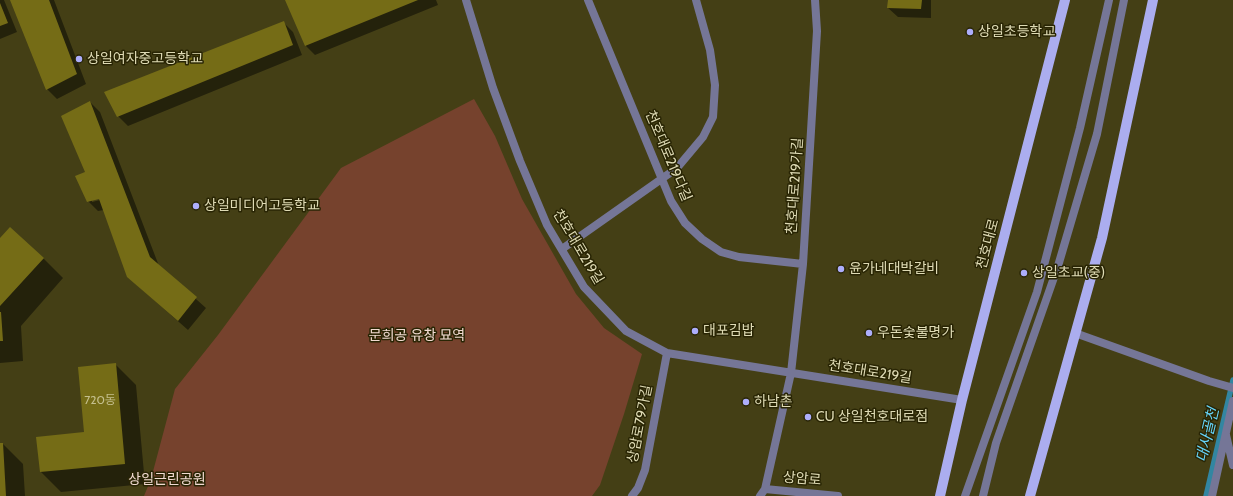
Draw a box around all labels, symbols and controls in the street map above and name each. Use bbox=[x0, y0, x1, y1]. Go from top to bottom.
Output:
place label: 상일초등학교 bbox=[978, 24, 1055, 40]
marker: 상일초등학교 bbox=[965, 27, 975, 37]
place label: 상일여자중고등학교 bbox=[87, 51, 203, 67]
marker: 상일여자중고등학교 bbox=[74, 54, 84, 64]
street label: 천호대로219다길 bbox=[641, 108, 695, 204]
street label: 천호대로219가길 bbox=[783, 137, 807, 235]
place label: 상일미디어고등학교 bbox=[204, 198, 320, 214]
marker: 상일미디어고등학교 bbox=[191, 201, 201, 211]
street label: 천호대로219길 bbox=[549, 207, 607, 287]
street label: 천호대로 bbox=[973, 217, 1003, 271]
place label: 윤가네대박갈비 bbox=[849, 261, 939, 277]
marker: 윤가네대박갈비 bbox=[836, 264, 846, 274]
place label: 상일초교(중) bbox=[1032, 265, 1105, 281]
marker: 상일초교(중) bbox=[1019, 268, 1029, 278]
place label: 대포김밥 bbox=[703, 323, 755, 339]
place label: 우돈숯불명가 bbox=[877, 325, 954, 341]
marker: 대포김밥 bbox=[690, 326, 700, 336]
park label: 문희공 유창 묘역 bbox=[369, 328, 465, 344]
marker: 우돈숯불명가 bbox=[864, 328, 874, 338]
street label: 천호대로219길 bbox=[827, 357, 913, 387]
street label: 상암로79가길 bbox=[624, 383, 656, 465]
house number: 720동 bbox=[84, 393, 116, 407]
place label: 하남촌 bbox=[754, 394, 793, 410]
marker: 하남촌 bbox=[741, 397, 751, 407]
water label: 대사골천 bbox=[1193, 406, 1223, 464]
place label: CU 상일천호대로점 bbox=[816, 409, 928, 425]
marker: CU 상일천호대로점 bbox=[803, 412, 813, 422]
street label: 상암로 bbox=[782, 469, 822, 489]
park label: 상일근린공원 bbox=[128, 472, 206, 488]

